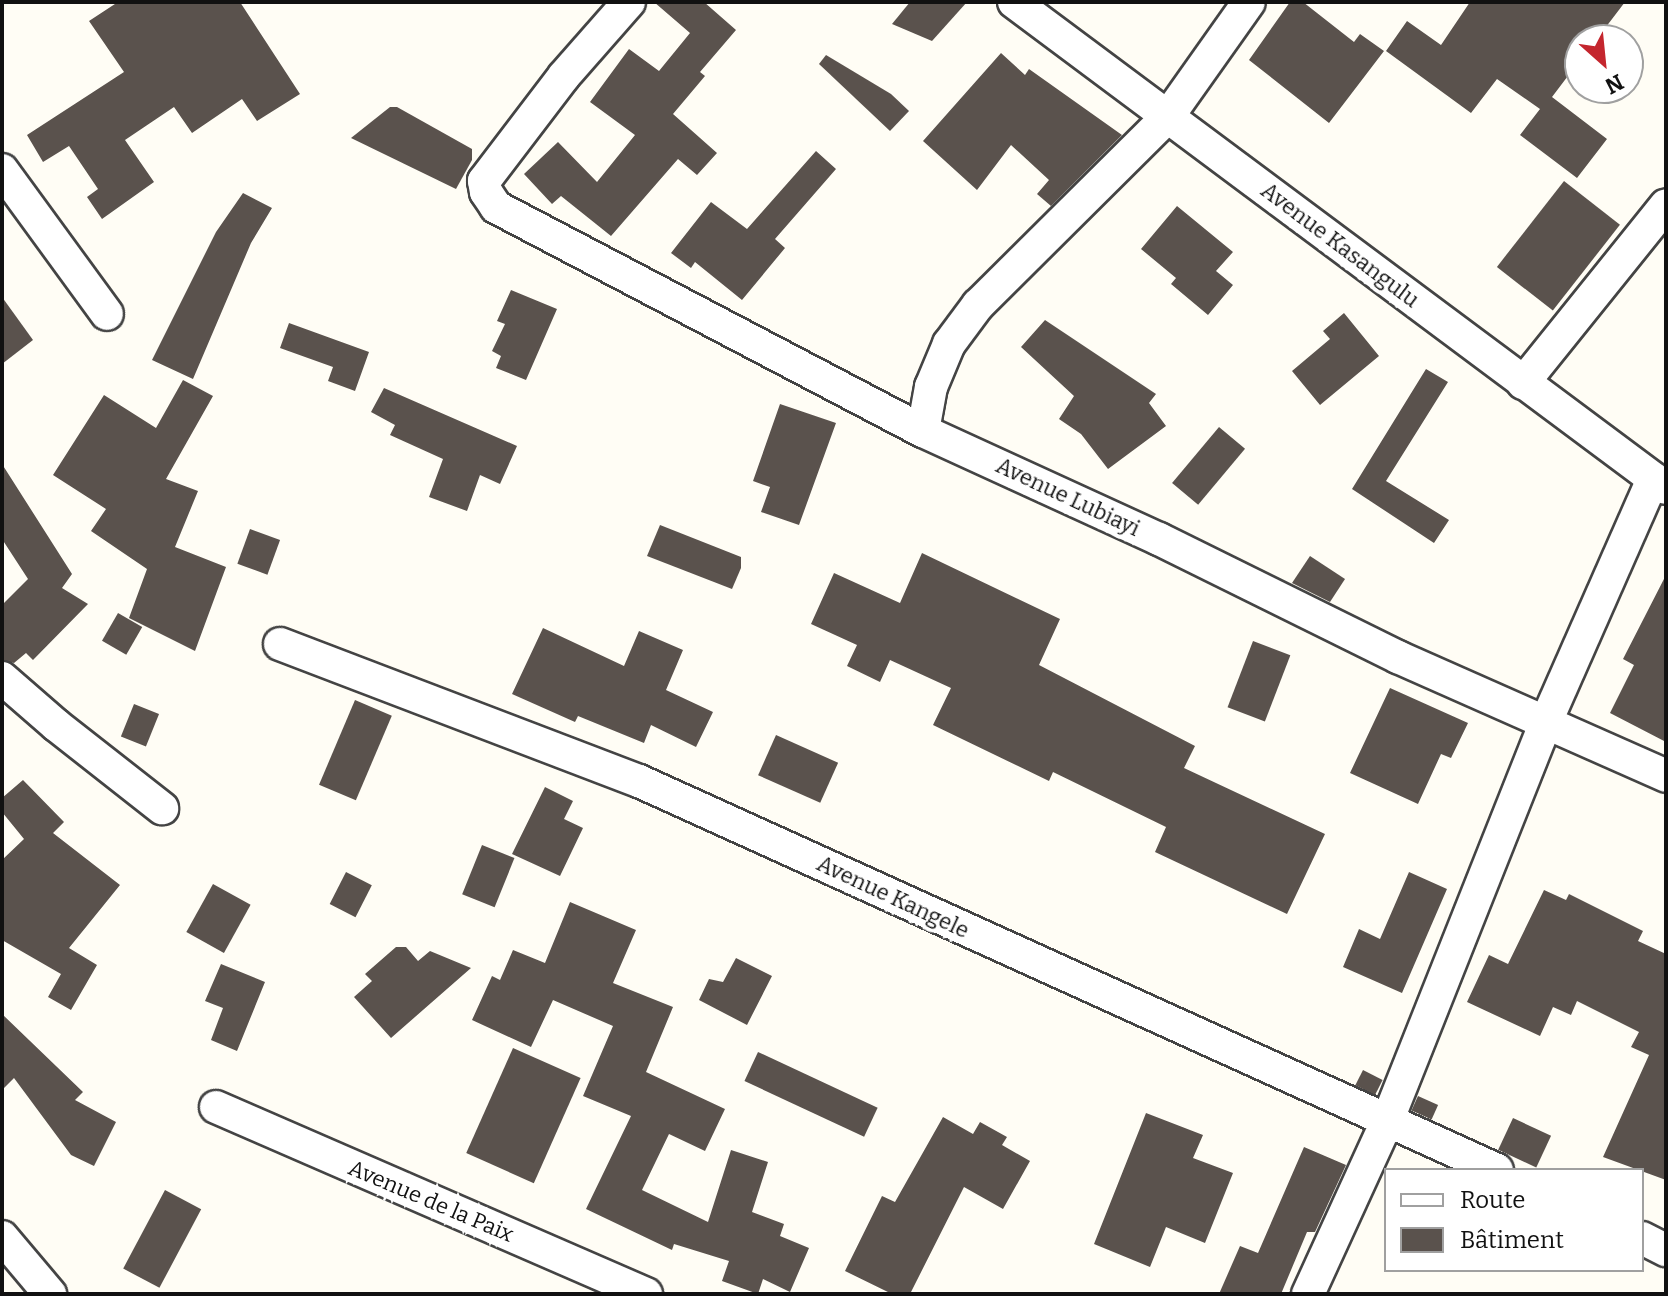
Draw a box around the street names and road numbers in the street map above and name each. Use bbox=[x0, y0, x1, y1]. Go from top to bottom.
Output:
street label: Avenue Kasangulu bbox=[1256, 177, 1424, 313]
street label: Avenue Lubiayi bbox=[992, 452, 1144, 542]
street label: Avenue Kangele bbox=[813, 850, 973, 944]
street label: Avenue de la Paix bbox=[345, 1154, 517, 1248]

